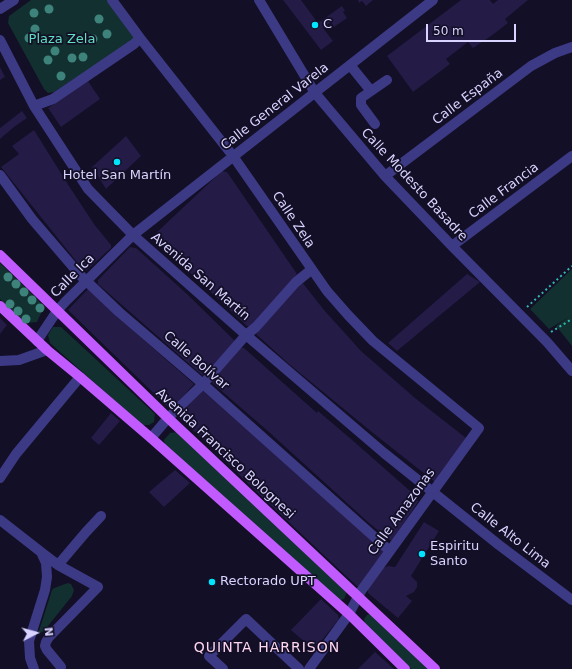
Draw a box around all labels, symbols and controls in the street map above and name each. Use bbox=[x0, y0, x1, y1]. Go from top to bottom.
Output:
scale bar bbox=[428, 16, 518, 42]
place label: C bbox=[323, 17, 332, 33]
marker: C bbox=[310, 20, 320, 30]
text: 50 m bbox=[433, 24, 464, 38]
park label: Plaza Zela bbox=[29, 32, 95, 48]
street label: Calle General Varela bbox=[218, 60, 332, 154]
street label: Calle España bbox=[430, 66, 506, 128]
street label: Calle Modesto Basadre bbox=[358, 125, 470, 245]
marker: Hotel San Martín bbox=[112, 157, 122, 167]
street label: Calle Francia bbox=[466, 160, 542, 222]
place label: Hotel San Martín bbox=[63, 168, 171, 184]
street label: Calle Zela bbox=[268, 189, 318, 251]
street label: Avenida San Martín bbox=[147, 230, 253, 324]
street label: Calle Ica bbox=[48, 251, 98, 301]
street label: Calle Bolívar bbox=[160, 328, 232, 394]
street label: Avenida Francisco Bolognesi bbox=[152, 385, 298, 523]
street label: Calle Amazonas bbox=[365, 465, 439, 559]
street label: Calle Alto Lima bbox=[467, 500, 553, 572]
place label: Espiritu Santo bbox=[430, 539, 479, 570]
marker: Espiritu Santo bbox=[417, 549, 427, 559]
place label: Rectorado UPT bbox=[220, 574, 316, 590]
marker: Rectorado UPT bbox=[207, 577, 217, 587]
north arrow bbox=[16, 613, 56, 653]
text: N bbox=[41, 626, 55, 637]
district label: QUINTA HARRISON bbox=[194, 640, 340, 656]

